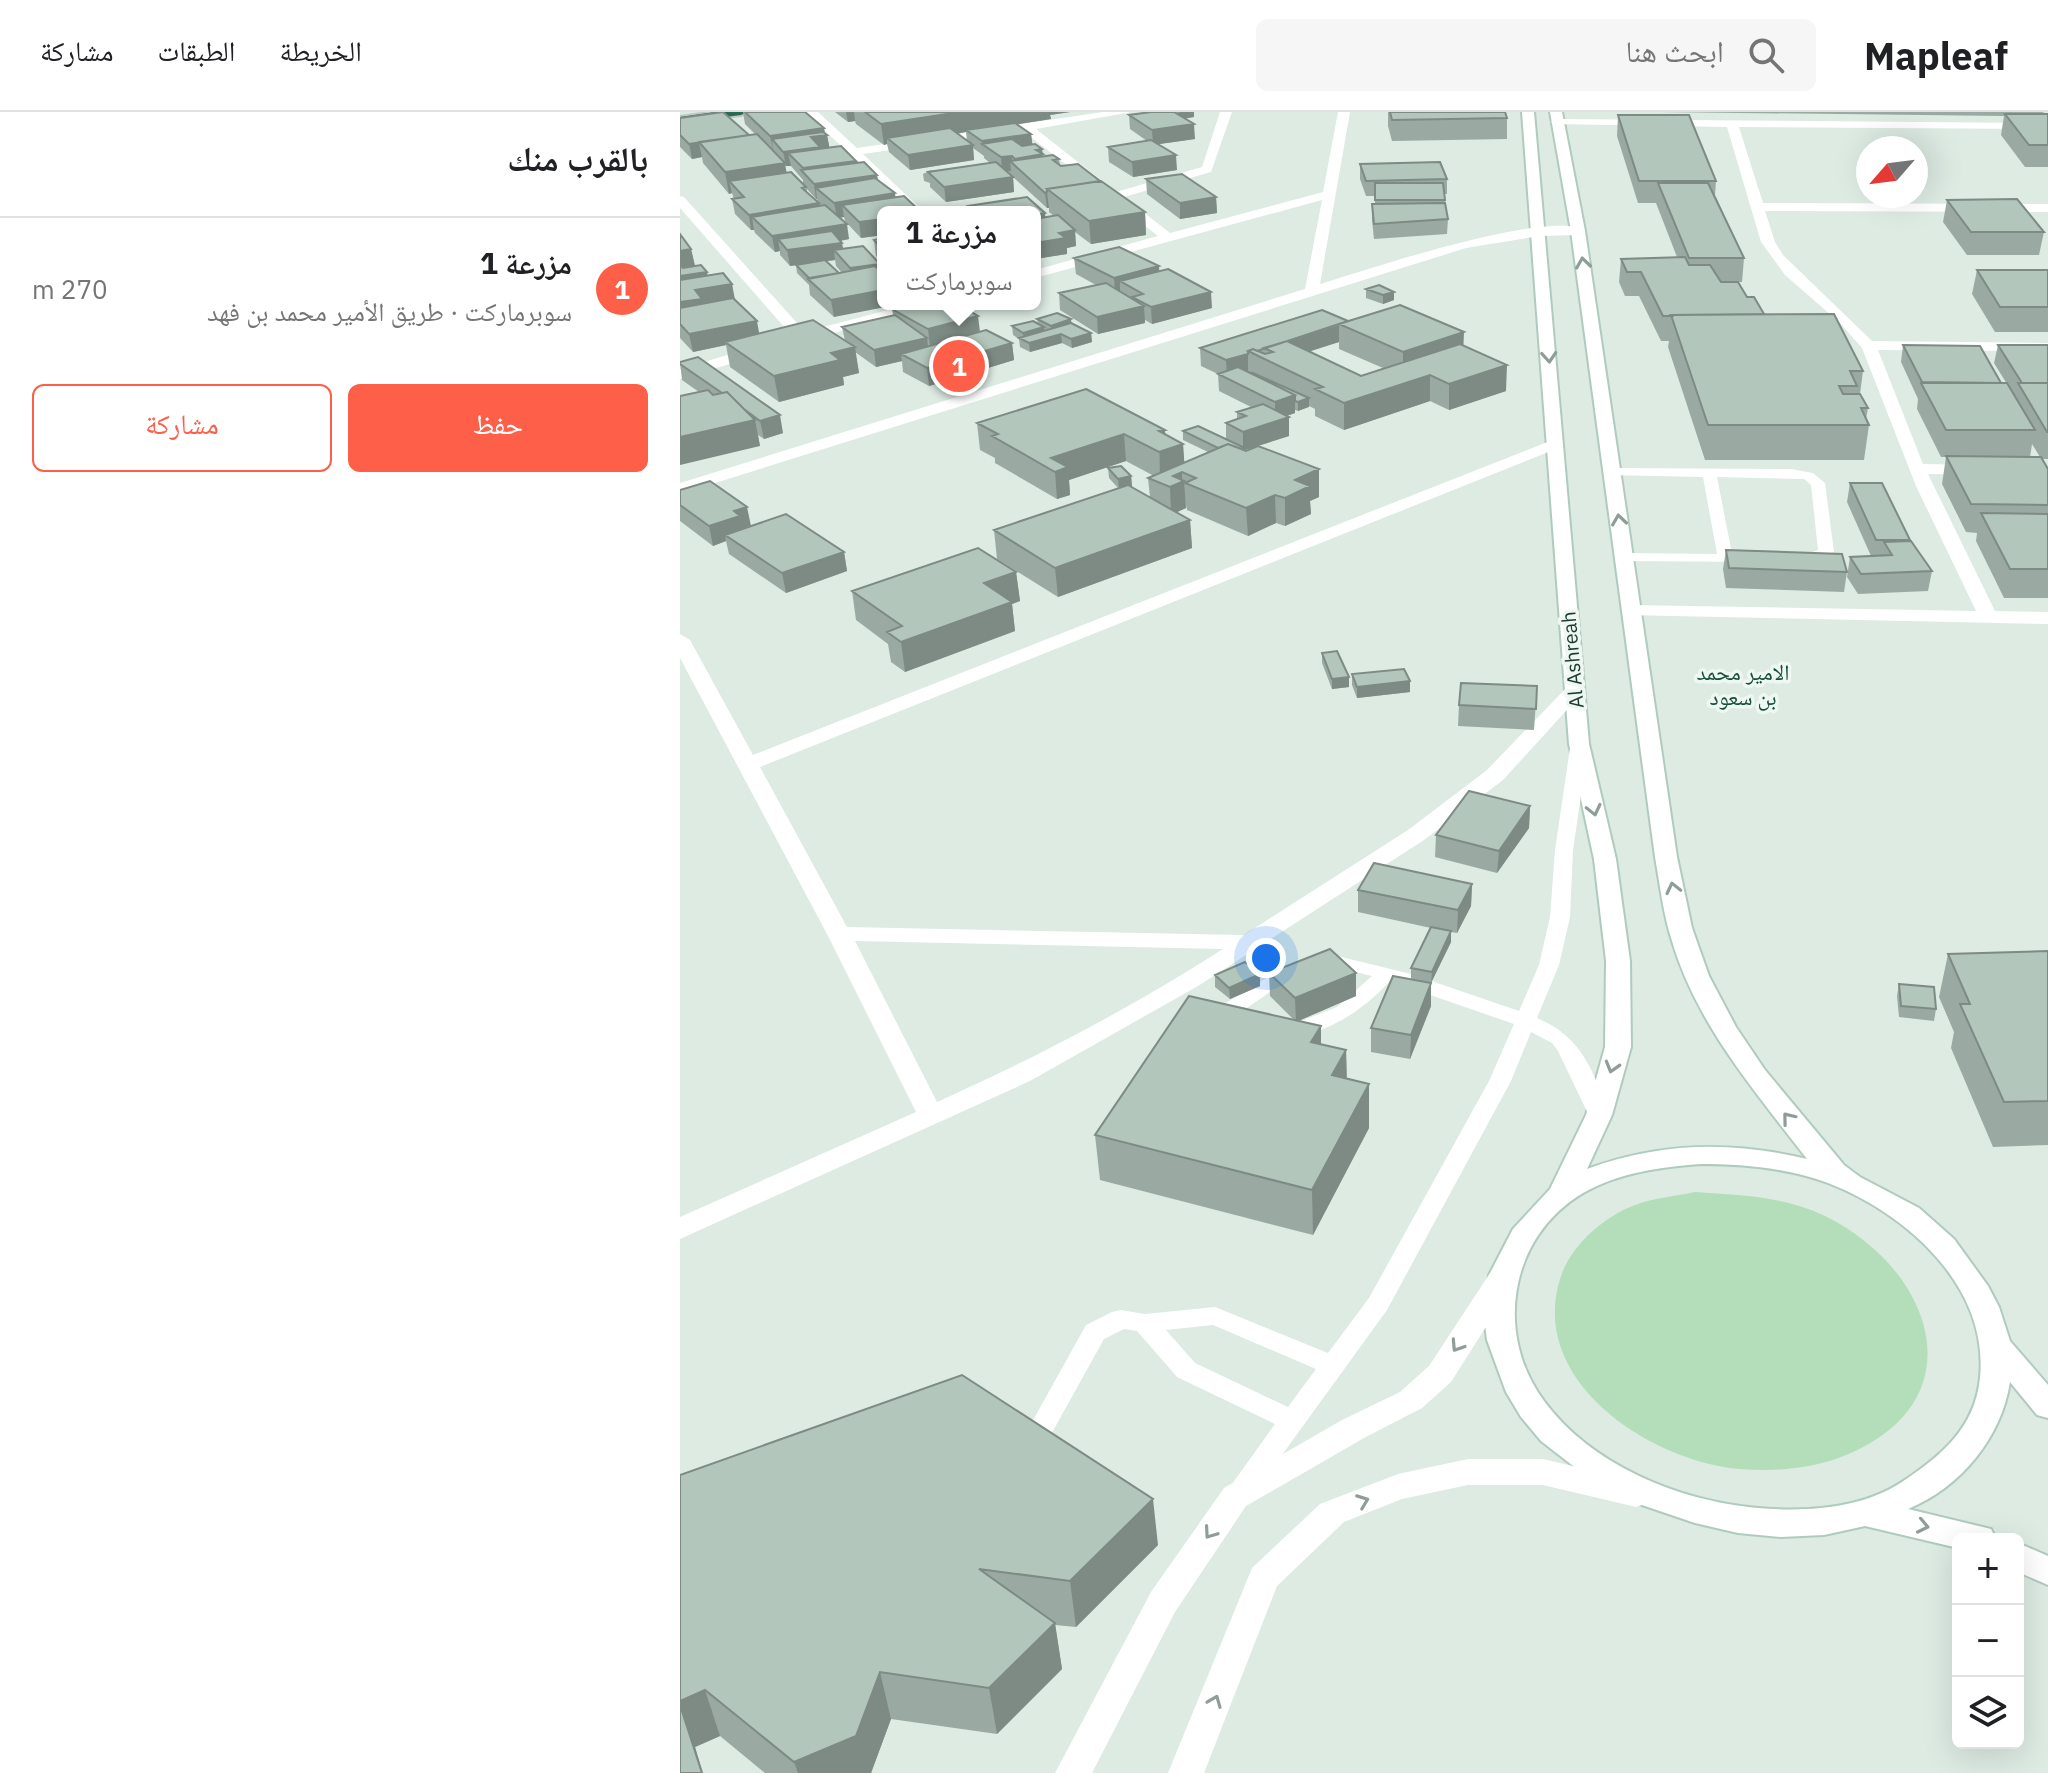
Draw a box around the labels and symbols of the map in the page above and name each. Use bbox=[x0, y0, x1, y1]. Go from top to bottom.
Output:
north arrow bbox=[1856, 136, 1928, 208]
one-way arrow bbox=[1575, 256, 1592, 270]
pin: 1 bbox=[933, 336, 985, 396]
one-way arrow bbox=[1540, 351, 1557, 364]
one-way arrow bbox=[1610, 513, 1627, 526]
street label: Al Ashreah bbox=[1554, 610, 1590, 710]
district label: الامير محمد بن سعود bbox=[1697, 657, 1789, 711]
one-way arrow bbox=[1585, 803, 1602, 817]
one-way arrow bbox=[1665, 882, 1682, 896]
your location bbox=[1246, 938, 1286, 978]
one-way arrow bbox=[1605, 1060, 1621, 1074]
one-way arrow bbox=[1783, 1112, 1798, 1127]
one-way arrow bbox=[1452, 1338, 1467, 1352]
one-way arrow bbox=[1356, 1494, 1370, 1511]
one-way arrow bbox=[1915, 1517, 1929, 1534]
one-way arrow bbox=[1205, 1525, 1220, 1539]
one-way arrow bbox=[1205, 1695, 1222, 1709]

